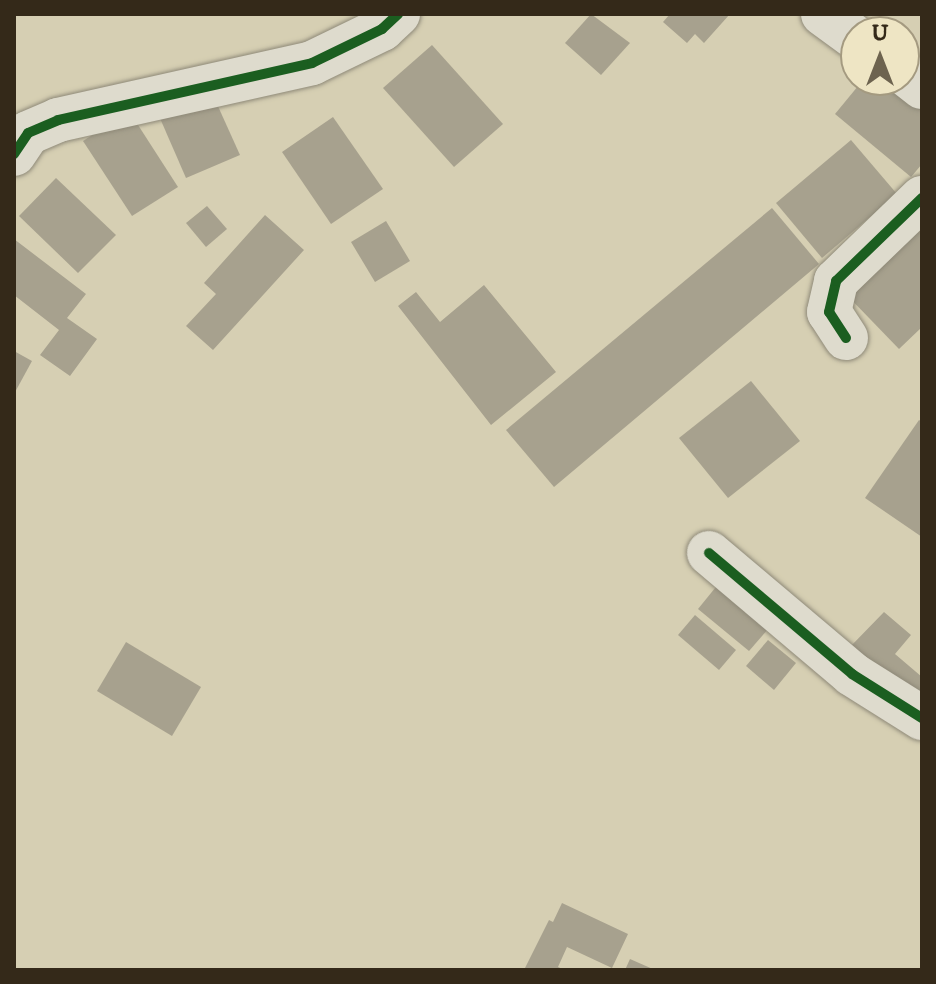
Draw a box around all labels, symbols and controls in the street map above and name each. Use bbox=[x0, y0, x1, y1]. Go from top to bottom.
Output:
north arrow bbox=[840, 16, 920, 96]
text: U bbox=[871, 20, 889, 47]

